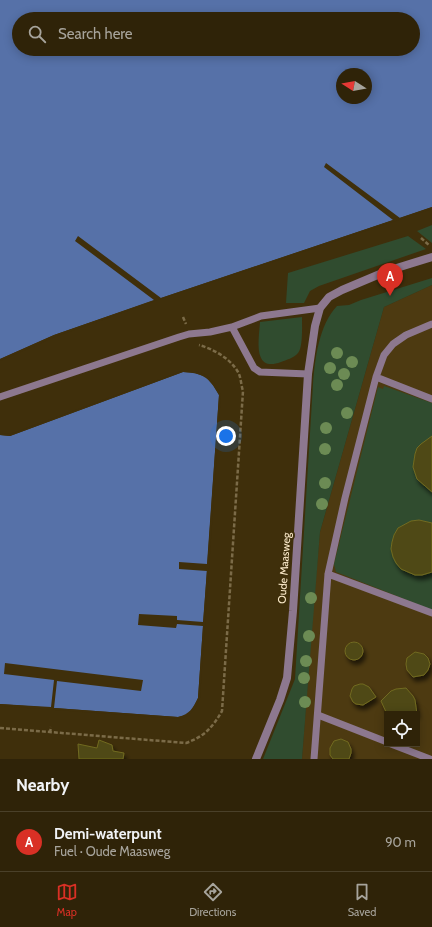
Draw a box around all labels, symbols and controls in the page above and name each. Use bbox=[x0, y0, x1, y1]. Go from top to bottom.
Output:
search box bbox=[12, 12, 420, 56]
icon: search bbox=[26, 23, 48, 45]
text: Search here bbox=[58, 25, 133, 43]
north arrow bbox=[336, 68, 372, 104]
pin: A bbox=[377, 263, 403, 296]
your location bbox=[216, 426, 236, 446]
street label: Oude Maasweg bbox=[275, 531, 294, 604]
map controls bbox=[384, 711, 420, 747]
button: locate bbox=[384, 711, 420, 747]
text: Nearby bbox=[16, 775, 69, 795]
text: Demi-waterpunt bbox=[54, 825, 162, 843]
text: A bbox=[25, 834, 33, 850]
text: 90 m bbox=[385, 834, 416, 850]
text: Fuel · Oude Maasweg bbox=[54, 843, 170, 859]
tab: Map bbox=[56, 881, 78, 919]
tab: Directions bbox=[189, 881, 236, 919]
tab: Saved bbox=[348, 881, 376, 919]

